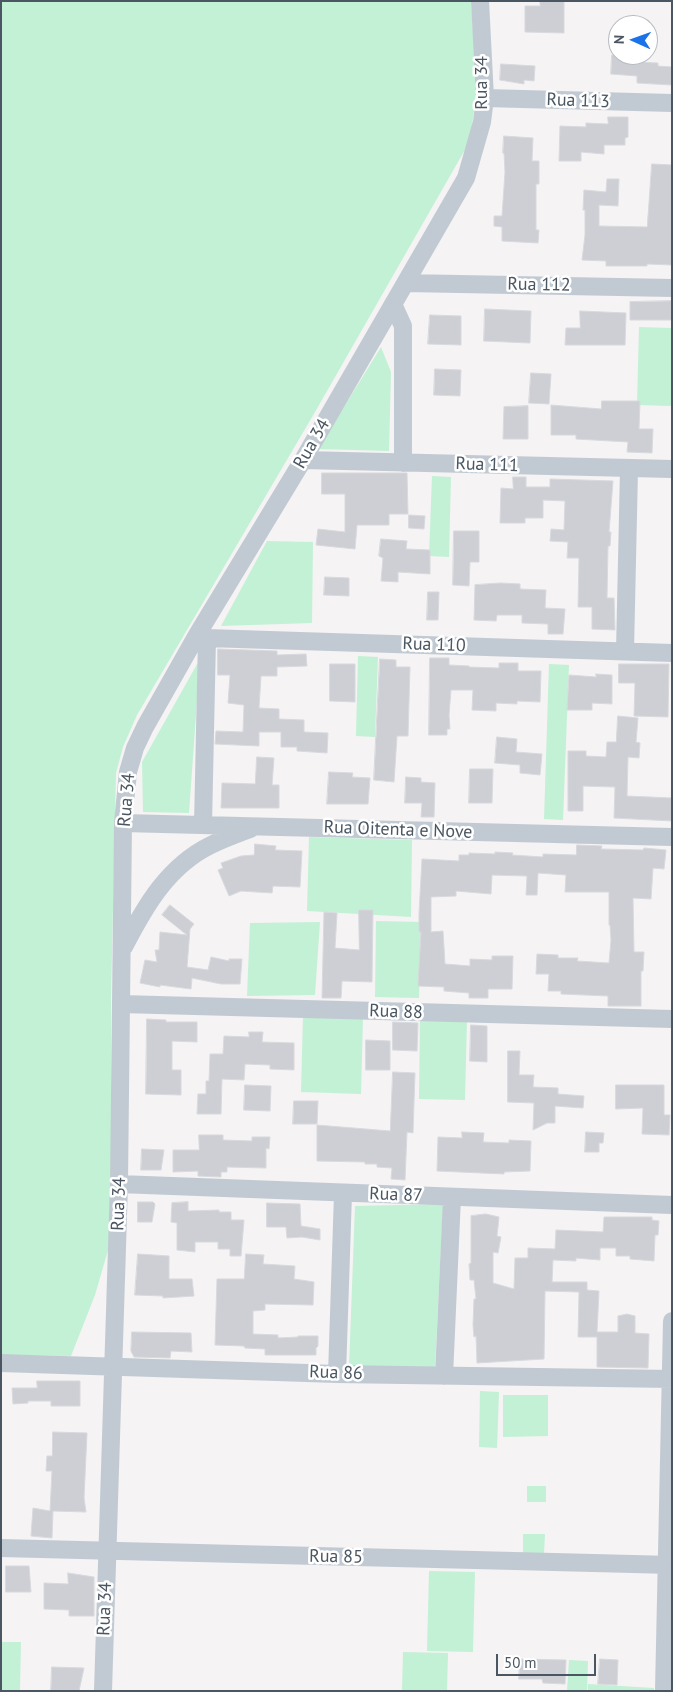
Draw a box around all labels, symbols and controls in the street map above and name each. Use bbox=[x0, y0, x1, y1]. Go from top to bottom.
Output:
north arrow bbox=[608, 15, 658, 65]
text: N bbox=[610, 35, 628, 44]
street label: Rua 34 bbox=[471, 56, 493, 110]
street label: Rua 113 bbox=[546, 89, 610, 113]
street label: Rua 112 bbox=[507, 274, 571, 296]
street label: Rua 34 bbox=[289, 415, 335, 473]
street label: Rua 111 bbox=[455, 453, 519, 477]
street label: Rua 110 bbox=[402, 633, 466, 657]
street label: Rua 34 bbox=[114, 772, 140, 828]
street label: Rua Oitenta e Nove bbox=[323, 817, 473, 843]
street label: Rua 88 bbox=[369, 1000, 423, 1024]
street label: Rua 34 bbox=[107, 1177, 131, 1231]
street label: Rua 87 bbox=[369, 1183, 423, 1207]
street label: Rua 86 bbox=[309, 1361, 363, 1385]
street label: Rua 85 bbox=[309, 1546, 363, 1568]
street label: Rua 34 bbox=[93, 1582, 117, 1636]
scale bar bbox=[498, 1644, 598, 1676]
text: 50 m bbox=[504, 1653, 537, 1672]

